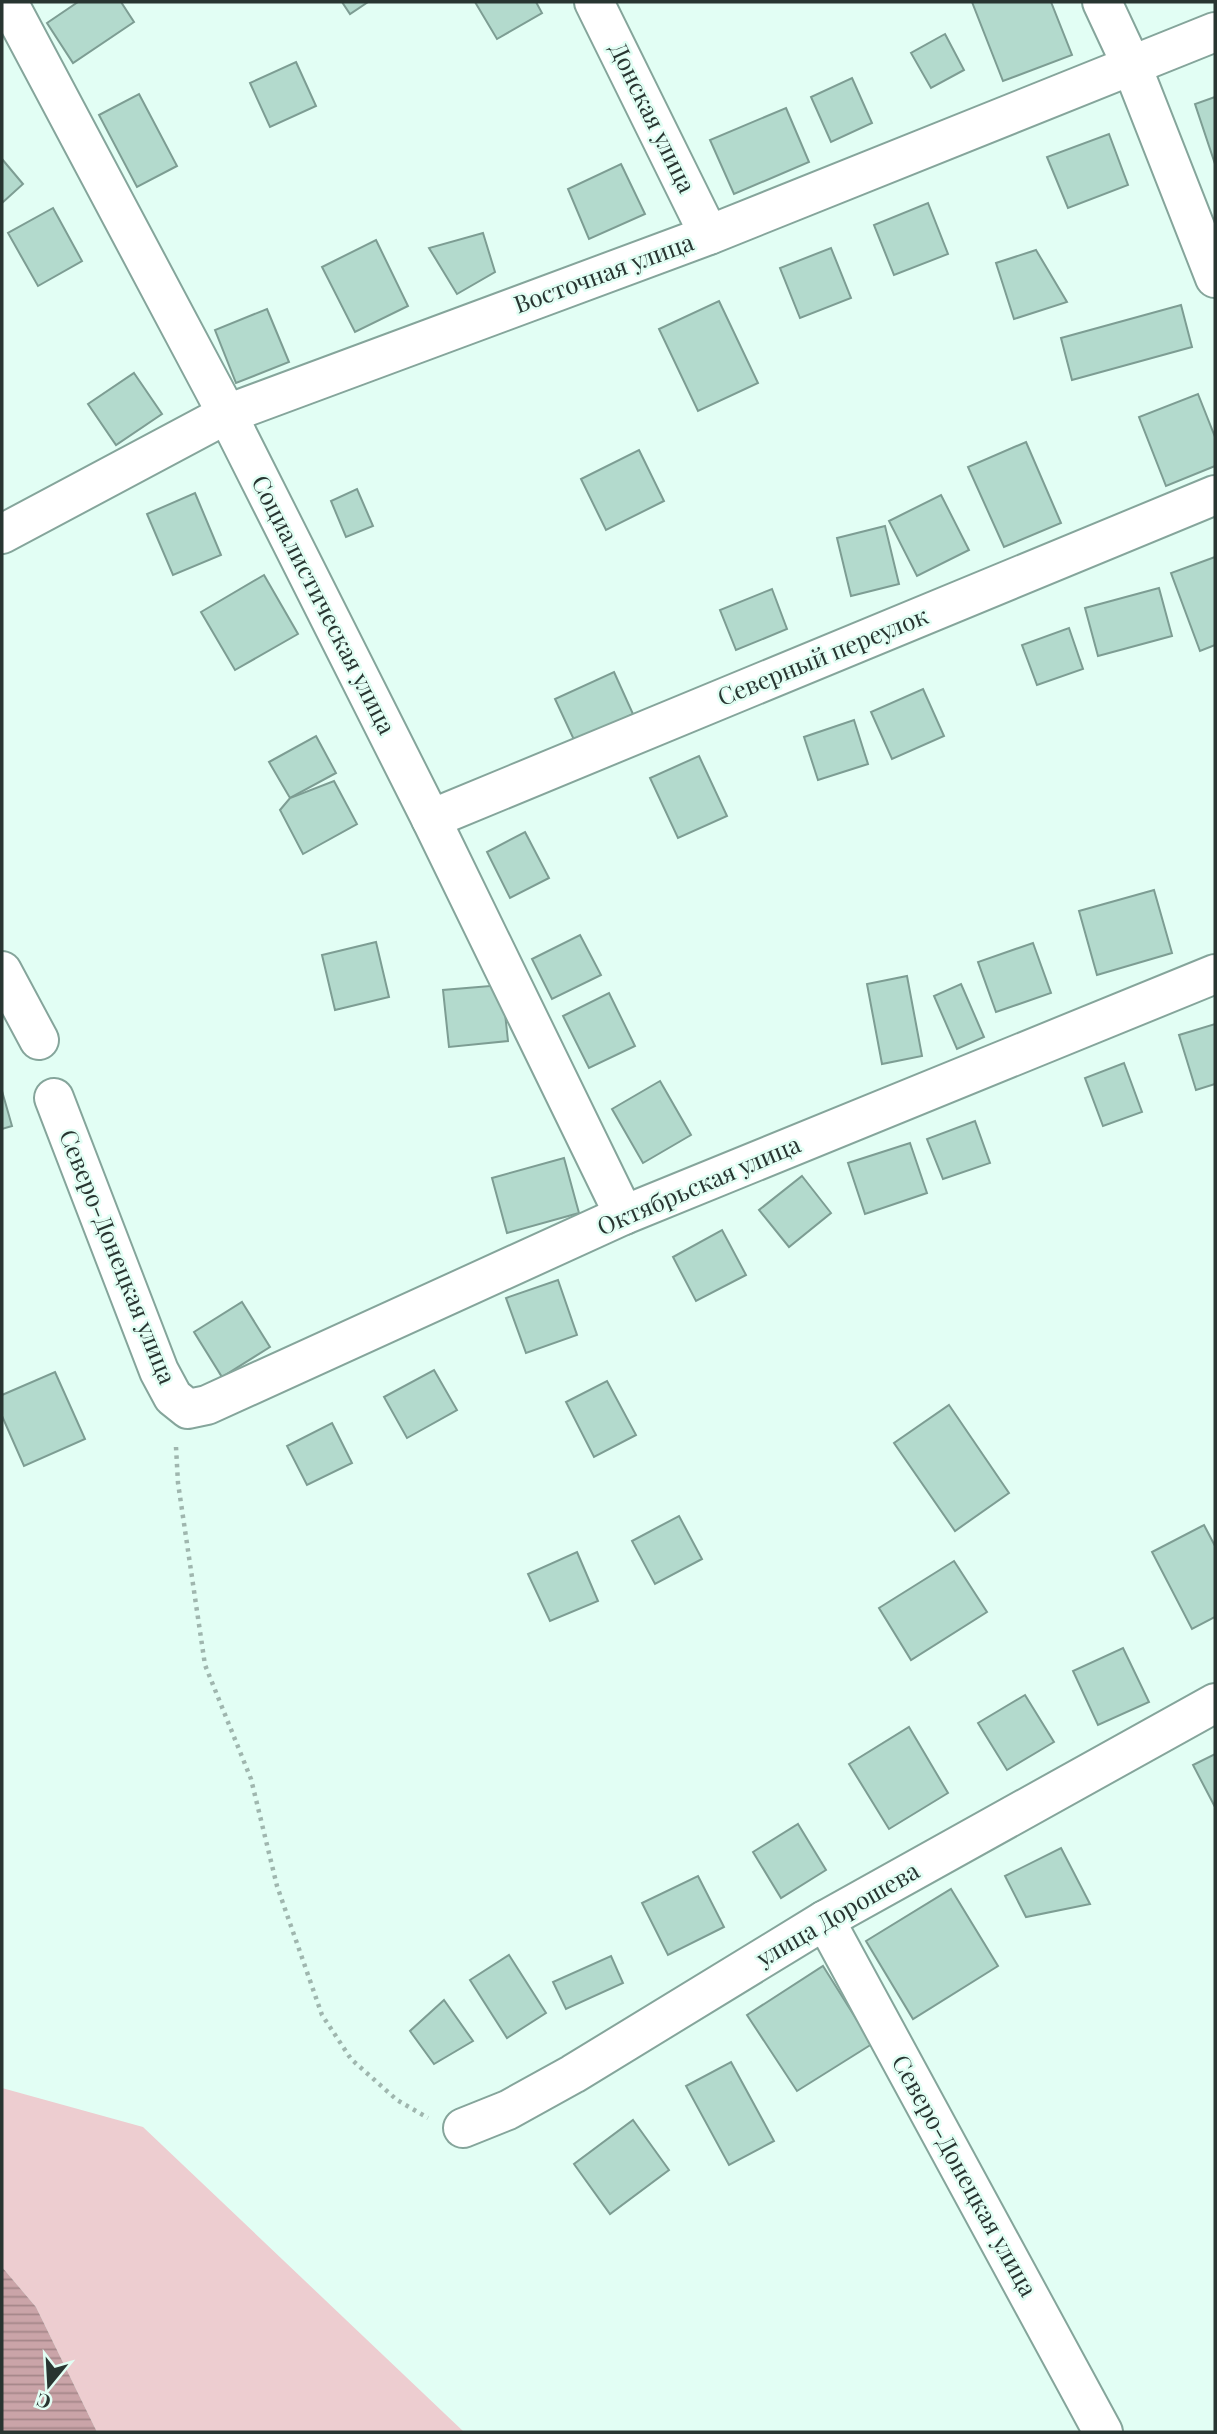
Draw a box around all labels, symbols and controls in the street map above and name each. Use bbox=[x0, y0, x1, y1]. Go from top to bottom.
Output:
street label: Донская улица bbox=[604, 37, 704, 198]
street label: Восточная улица bbox=[509, 225, 698, 319]
street label: Социалистическая улица bbox=[245, 469, 404, 739]
street label: Северный переулок bbox=[712, 598, 932, 712]
street label: Северо-Донецкая улица bbox=[53, 1124, 185, 1388]
street label: Октябрьская улица bbox=[592, 1127, 805, 1241]
street label: улица Дорошева bbox=[749, 1854, 924, 1973]
street label: Северо-Донецкая улица bbox=[886, 2048, 1046, 2302]
north arrow bbox=[14, 2350, 84, 2420]
text: С bbox=[33, 2388, 54, 2417]

